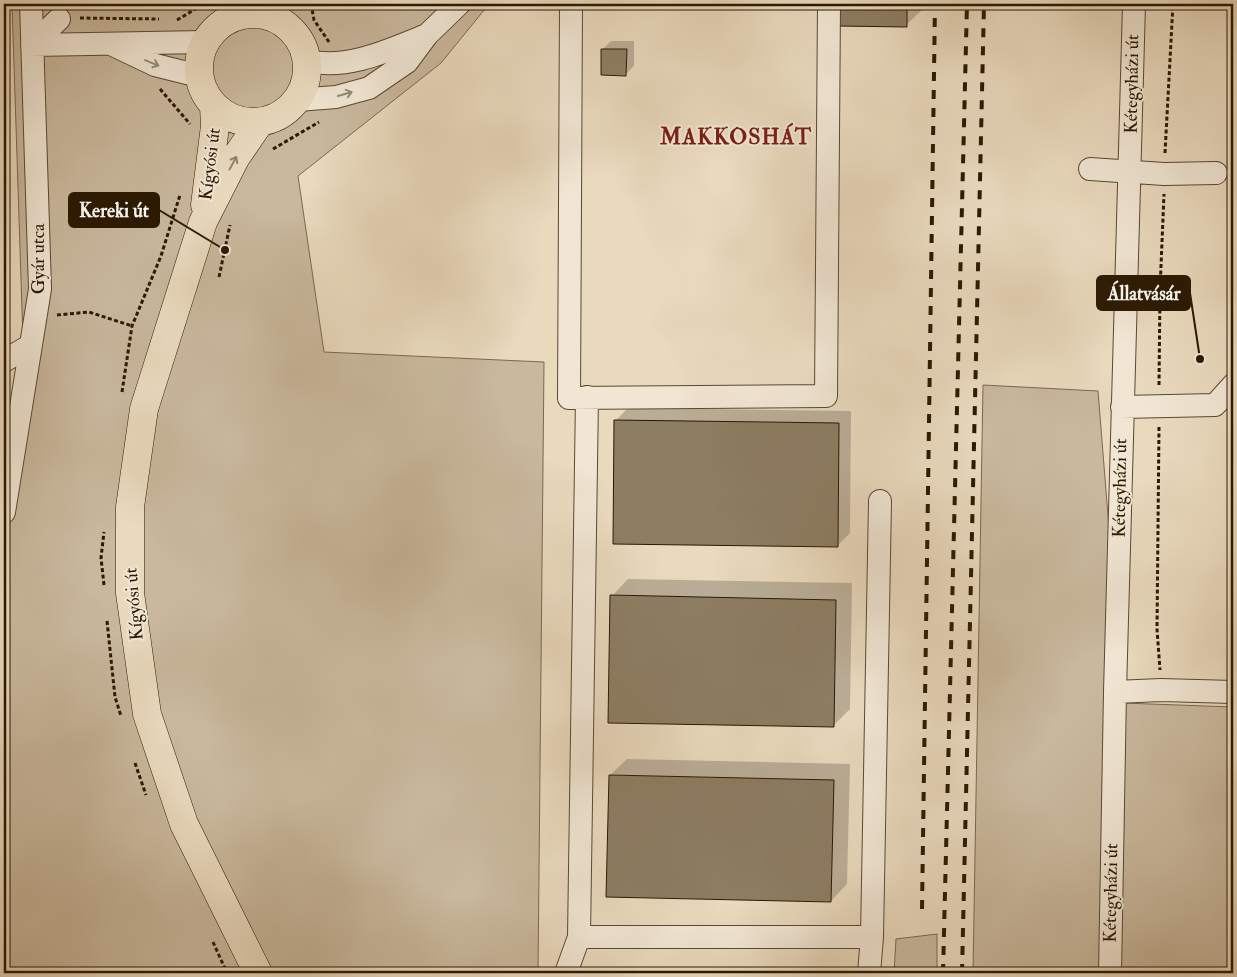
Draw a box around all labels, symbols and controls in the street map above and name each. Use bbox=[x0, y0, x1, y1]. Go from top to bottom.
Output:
street label: Kétegyházi út bbox=[1120, 34, 1144, 134]
one-way arrow bbox=[144, 59, 159, 68]
one-way arrow bbox=[337, 89, 353, 99]
district label: MAKKOSHÁT bbox=[659, 122, 812, 151]
street label: Kígyósi út bbox=[194, 126, 226, 201]
one-way arrow bbox=[229, 157, 239, 171]
callout: Kereki út bbox=[69, 193, 159, 227]
text: Kereki út bbox=[79, 199, 150, 223]
street label: Gyár utca bbox=[27, 223, 50, 294]
callout: Állatvásár bbox=[1097, 276, 1190, 310]
text: Állatvásár bbox=[1106, 280, 1181, 306]
street label: Kétegyházi út bbox=[1108, 438, 1132, 538]
street label: Kígyósi út bbox=[119, 567, 149, 641]
street label: Kétegyházi út bbox=[1099, 843, 1123, 943]

